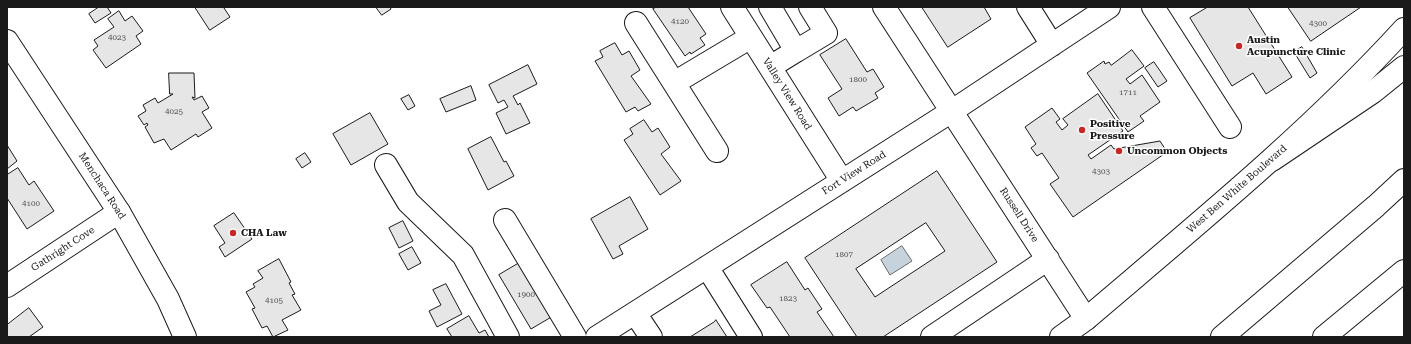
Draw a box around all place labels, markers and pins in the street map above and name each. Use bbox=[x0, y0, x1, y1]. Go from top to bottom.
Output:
place label: Austin Acupuncture Clinic bbox=[1247, 34, 1345, 58]
marker: Austin Acupuncture Clinic bbox=[1234, 41, 1244, 51]
place label: Positive Pressure bbox=[1090, 118, 1135, 142]
marker: Positive Pressure bbox=[1077, 125, 1087, 135]
place label: Uncommon Objects bbox=[1127, 145, 1227, 157]
marker: Uncommon Objects bbox=[1114, 146, 1124, 156]
place label: CHA Law bbox=[241, 227, 287, 239]
marker: CHA Law bbox=[228, 228, 238, 238]

